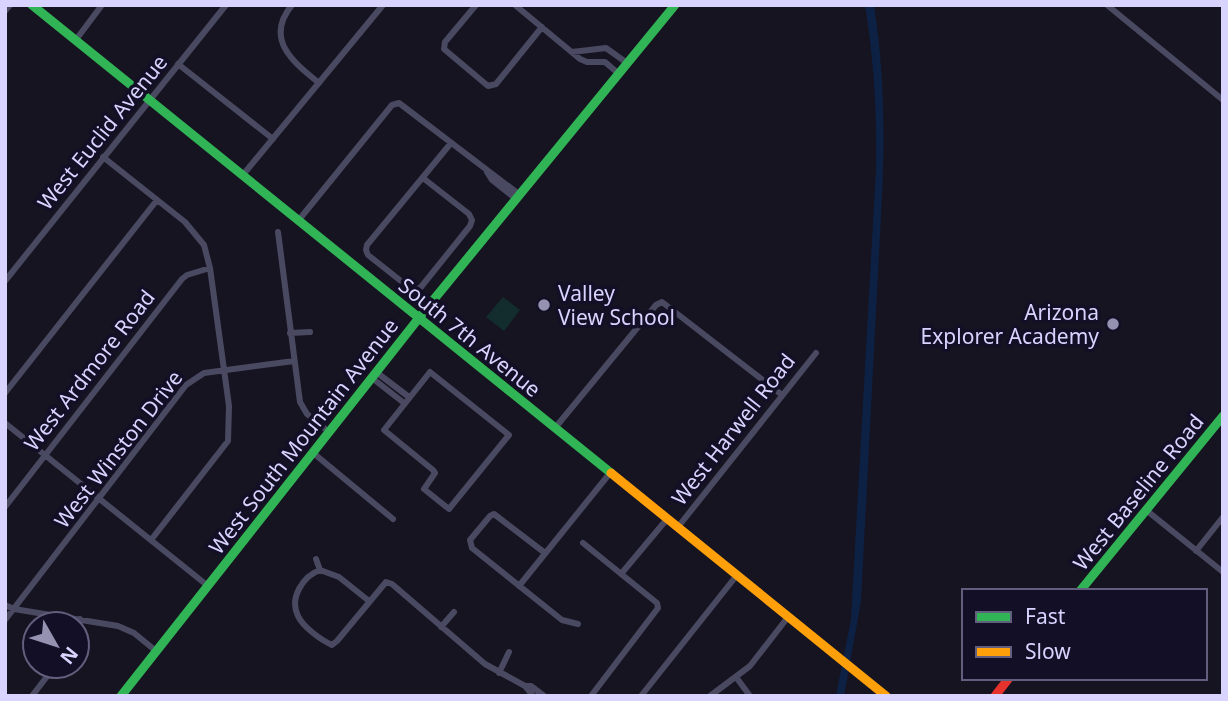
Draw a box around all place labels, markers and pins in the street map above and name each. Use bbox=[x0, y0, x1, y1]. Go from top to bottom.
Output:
place label: Valley View School bbox=[558, 279, 675, 331]
marker: Valley View School bbox=[536, 297, 552, 313]
place label: Arizona Explorer Academy bbox=[921, 298, 1099, 350]
marker: Arizona Explorer Academy bbox=[1105, 316, 1121, 332]

